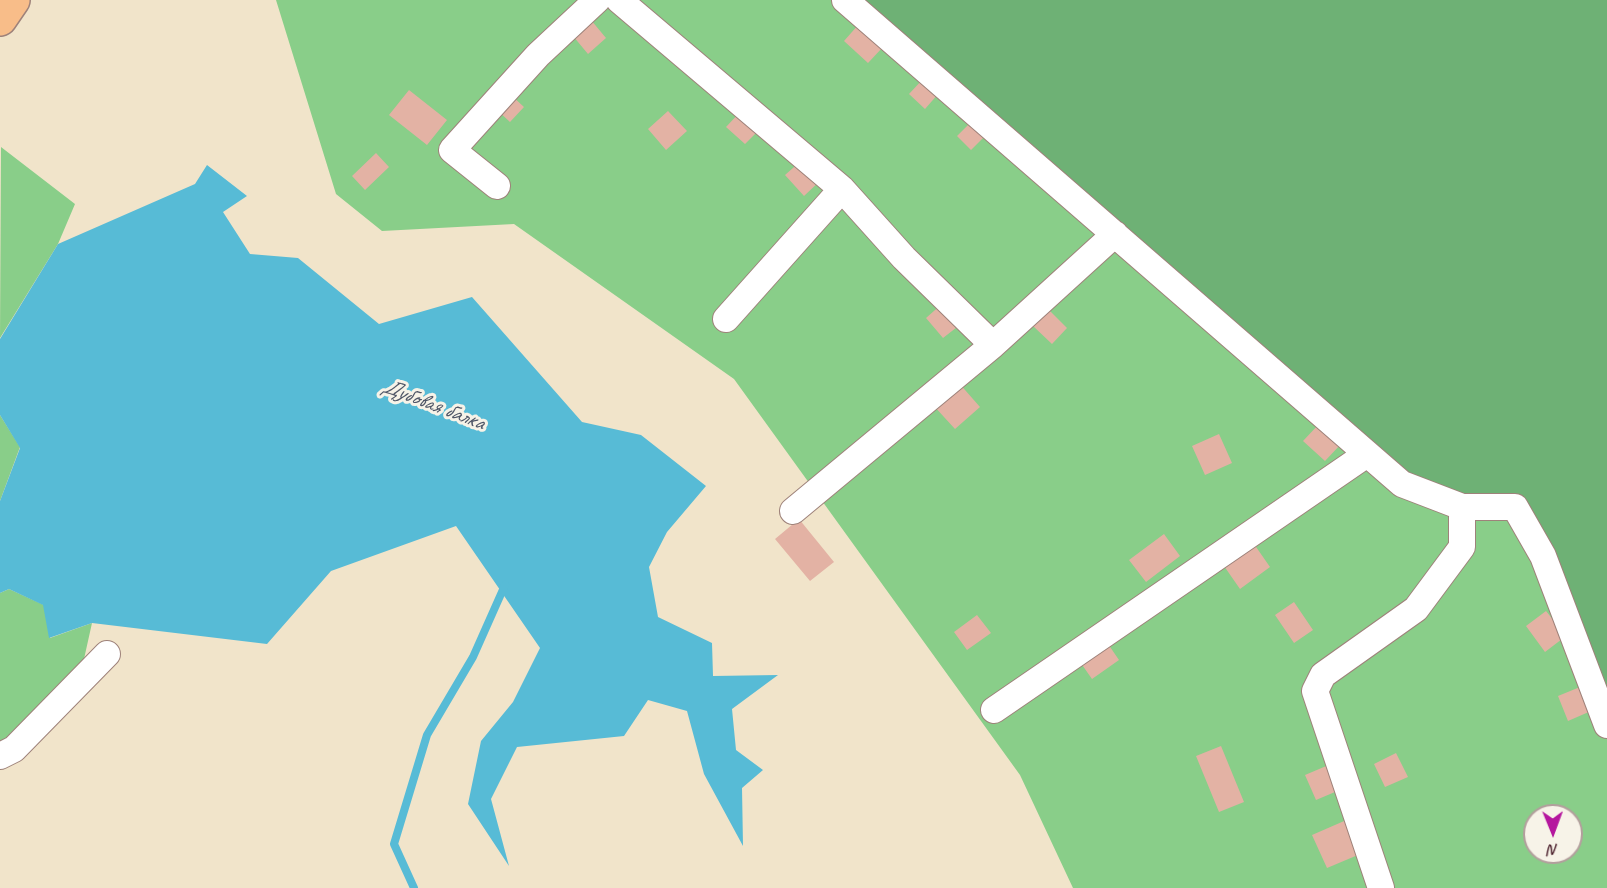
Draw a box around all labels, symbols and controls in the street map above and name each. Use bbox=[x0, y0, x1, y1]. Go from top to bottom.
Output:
water label: Дубовая балка bbox=[378, 373, 488, 437]
north arrow bbox=[1523, 804, 1583, 864]
text: N bbox=[1548, 840, 1558, 860]

